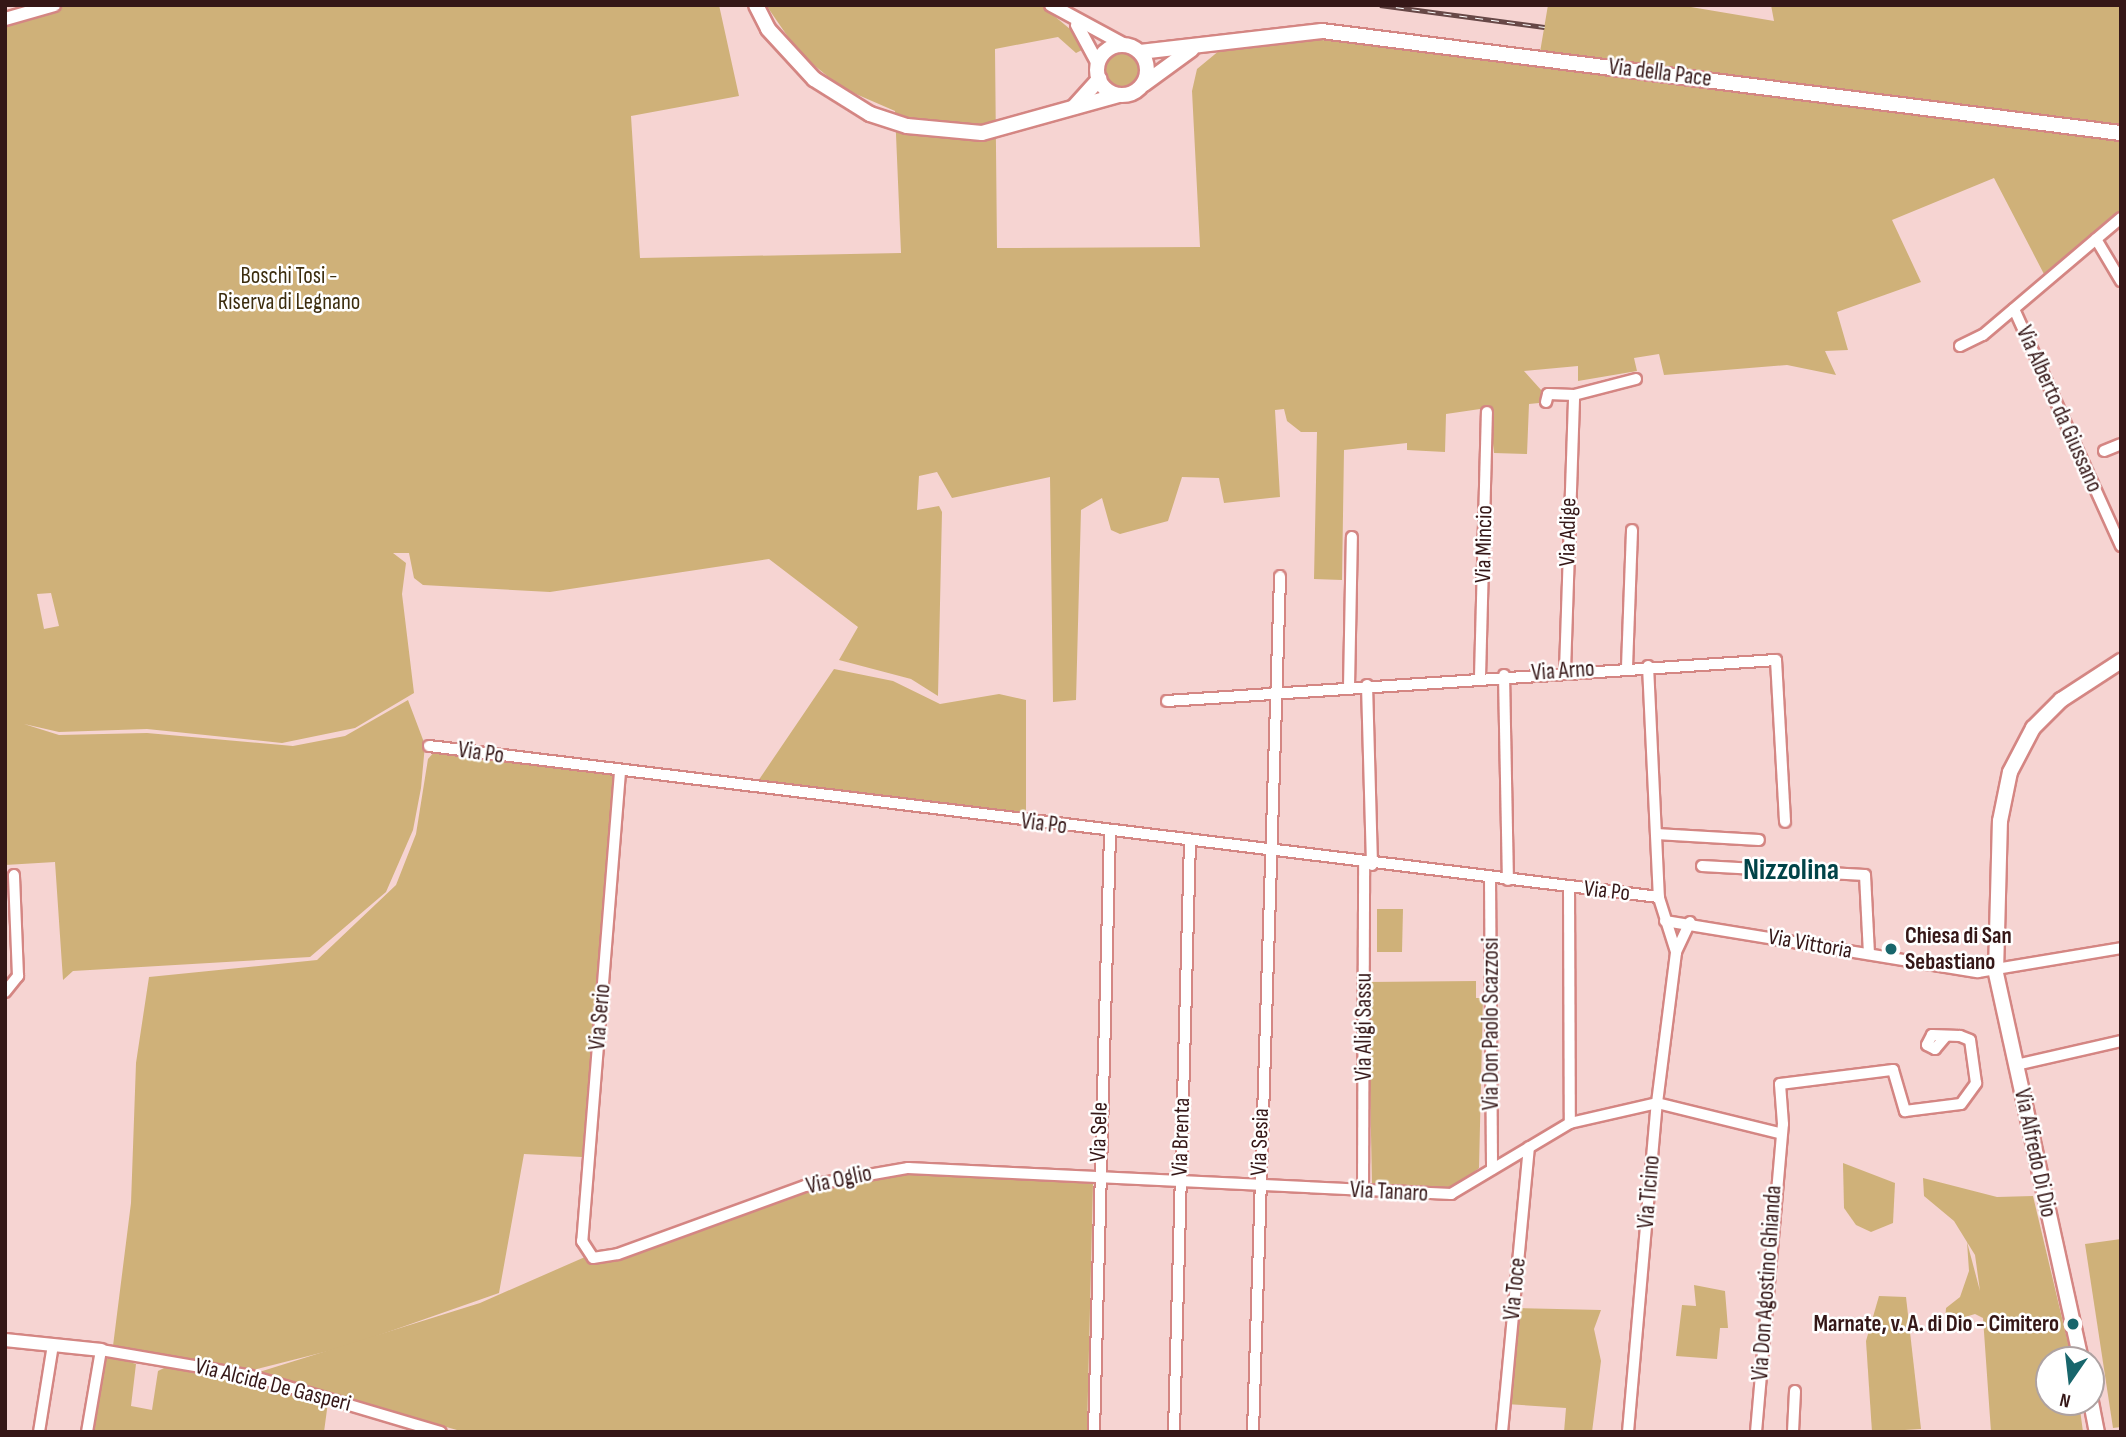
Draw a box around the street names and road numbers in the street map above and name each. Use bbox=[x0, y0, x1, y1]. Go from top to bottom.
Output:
street label: Via della Pace bbox=[1607, 53, 1713, 93]
street label: Via Alberto da Giussano bbox=[2010, 322, 2108, 496]
street label: Via Adige bbox=[1554, 497, 1582, 567]
street label: Via Mincio bbox=[1470, 505, 1498, 583]
street label: Via Arno bbox=[1530, 655, 1596, 687]
street label: Via Po bbox=[456, 736, 506, 770]
street label: Via Po bbox=[1019, 807, 1069, 841]
street label: Via Po bbox=[1582, 875, 1632, 907]
street label: Via Vittoria bbox=[1766, 923, 1854, 965]
street label: Via Don Paolo Scazzosi bbox=[1477, 938, 1505, 1110]
street label: Via Aligi Sassu bbox=[1350, 973, 1378, 1081]
street label: Via Serio bbox=[583, 983, 617, 1051]
street label: Via Alfredo Di Dio bbox=[2008, 1086, 2062, 1220]
street label: Via Brenta bbox=[1166, 1097, 1196, 1177]
street label: Via Sele bbox=[1084, 1102, 1114, 1162]
street label: Via Sesia bbox=[1245, 1108, 1275, 1176]
street label: Via Ticino bbox=[1632, 1154, 1666, 1230]
street label: Via Oglio bbox=[804, 1160, 874, 1200]
street label: Via Tanaro bbox=[1349, 1176, 1429, 1208]
street label: Via Don Agostino Ghianda bbox=[1746, 1184, 1788, 1382]
street label: Via Toce bbox=[1498, 1256, 1532, 1322]
street label: Via Alcide De Gasperi bbox=[192, 1352, 354, 1418]

